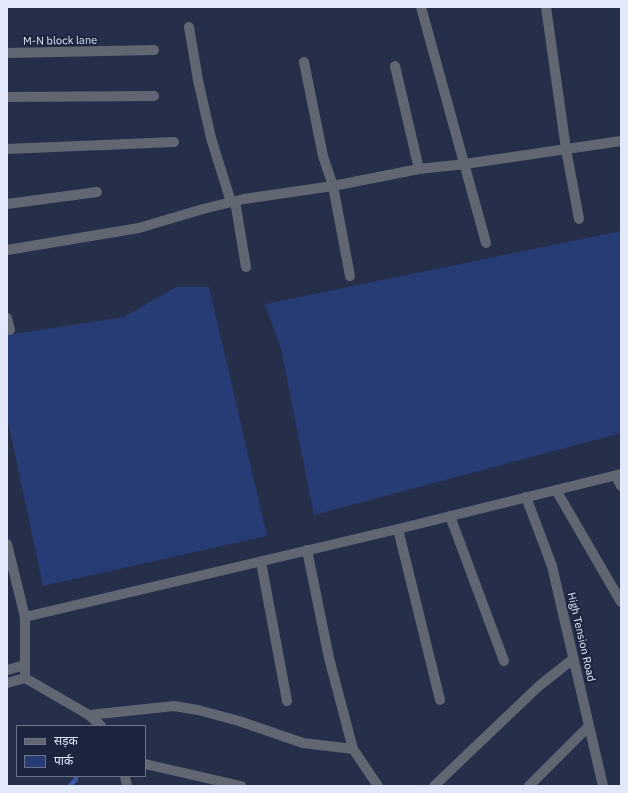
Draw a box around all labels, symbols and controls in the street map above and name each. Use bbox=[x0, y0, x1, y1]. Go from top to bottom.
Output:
street label: M-N block lane bbox=[23, 34, 97, 48]
street label: High Tension Road bbox=[564, 591, 598, 683]
legend bbox=[16, 725, 146, 777]
text: सड़क bbox=[54, 733, 78, 748]
text: पार्क bbox=[54, 753, 73, 768]

